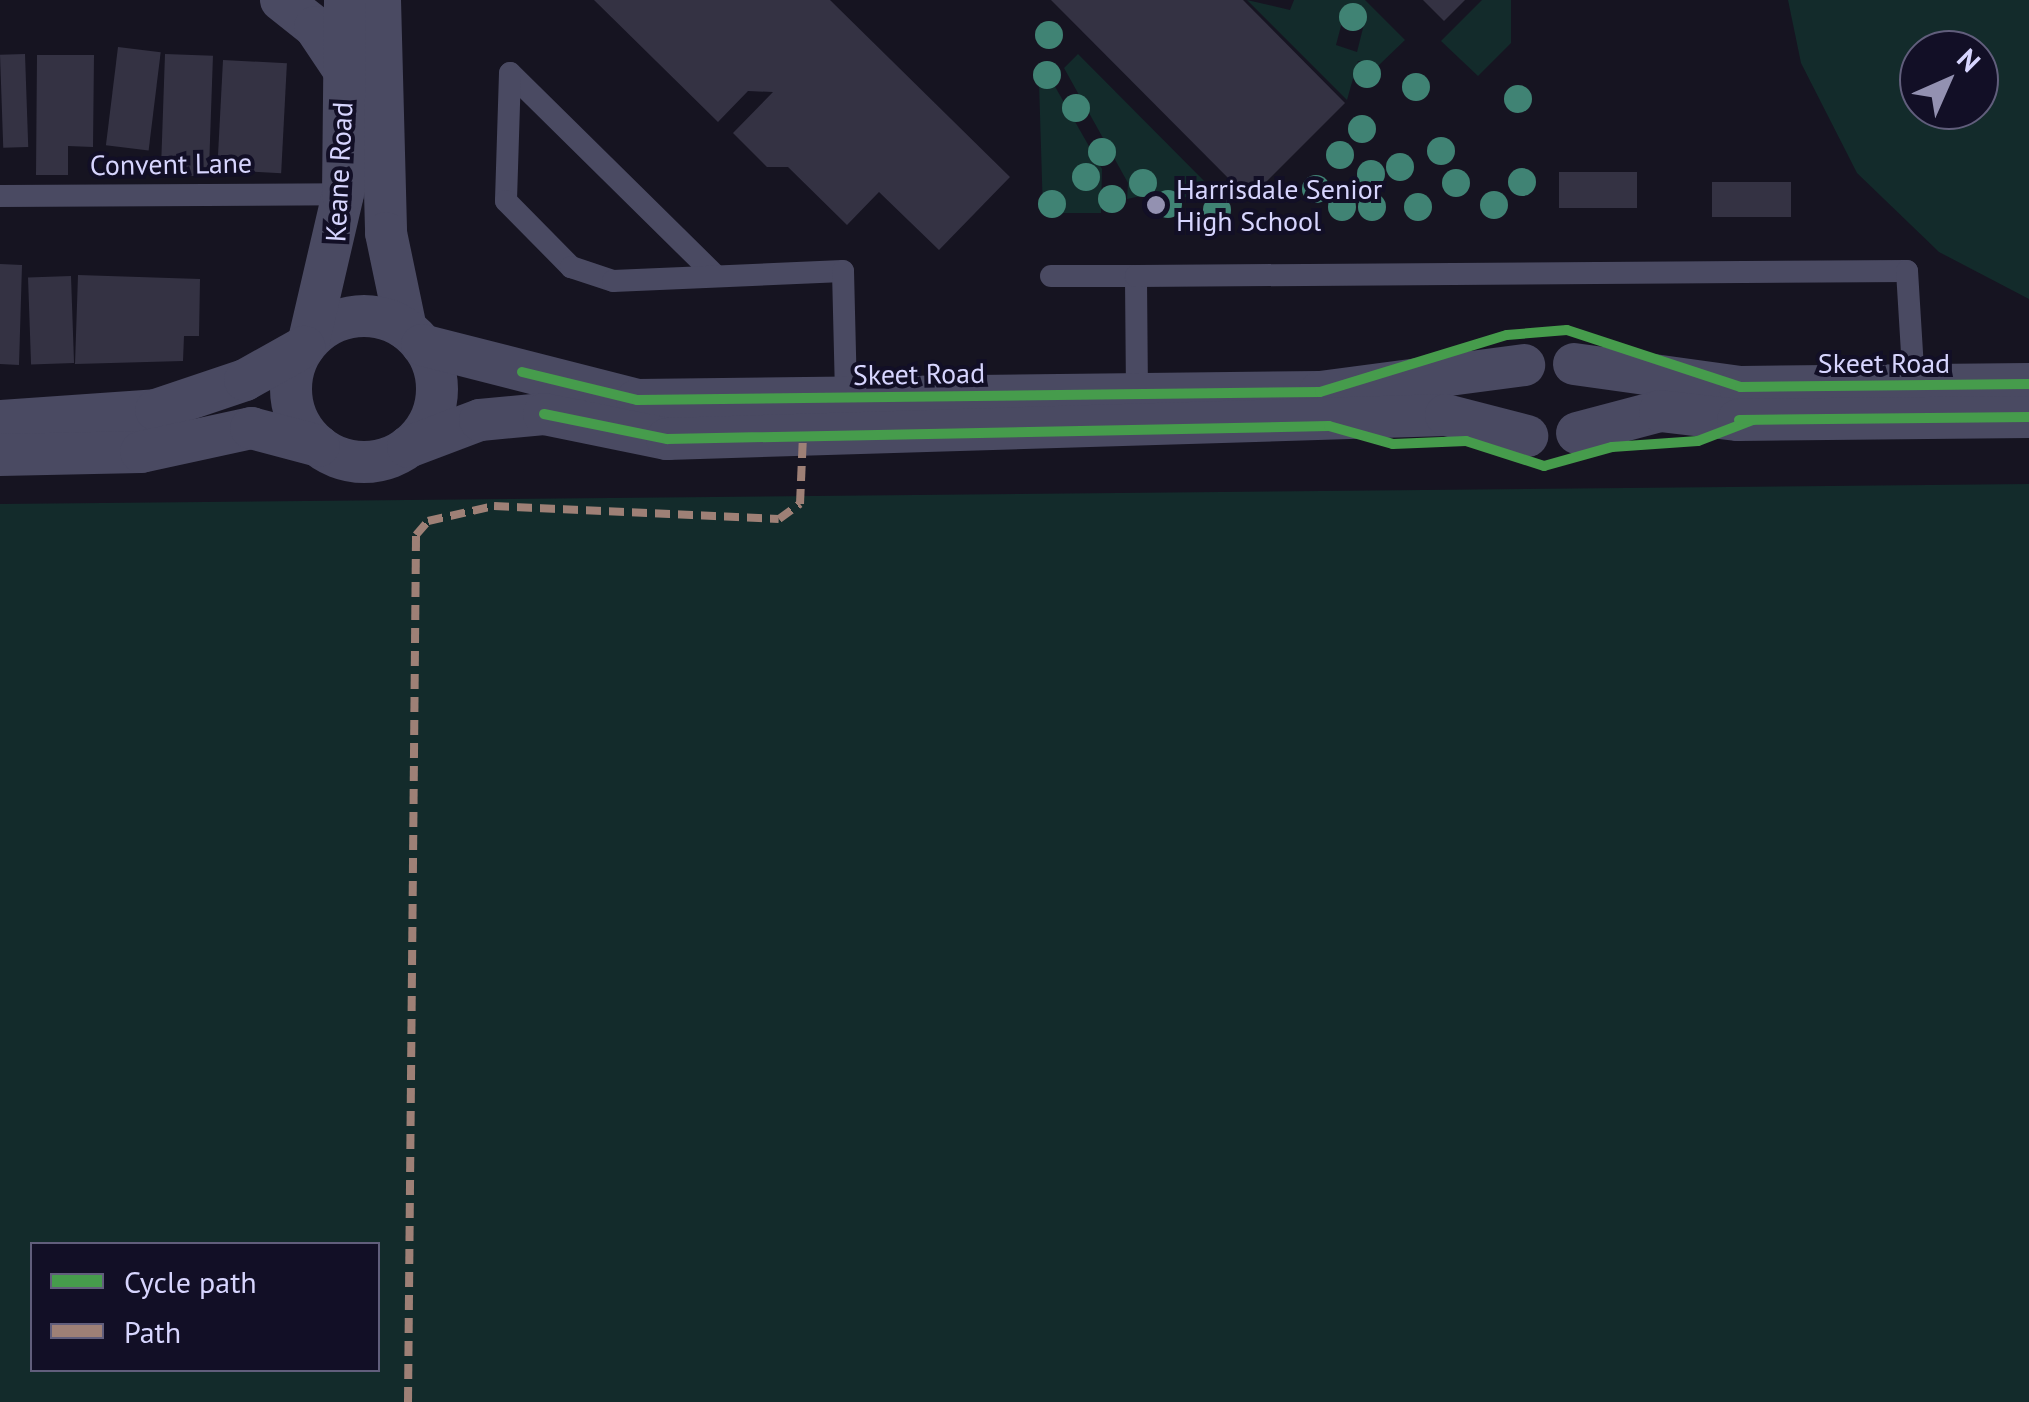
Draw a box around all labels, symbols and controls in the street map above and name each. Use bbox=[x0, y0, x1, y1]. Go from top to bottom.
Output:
north arrow bbox=[1899, 30, 1999, 130]
text: N bbox=[1950, 40, 1989, 79]
street label: Keane Road bbox=[319, 101, 359, 243]
street label: Convent Lane bbox=[90, 146, 252, 182]
place label: Harrisdale Senior High School bbox=[1176, 172, 1382, 238]
marker: Harrisdale Senior High School bbox=[1145, 194, 1167, 216]
street label: Skeet Road bbox=[1818, 346, 1950, 380]
street label: Skeet Road bbox=[853, 356, 985, 392]
legend bbox=[30, 1242, 380, 1372]
text: Cycle path bbox=[124, 1262, 257, 1301]
text: Path bbox=[124, 1312, 181, 1351]

